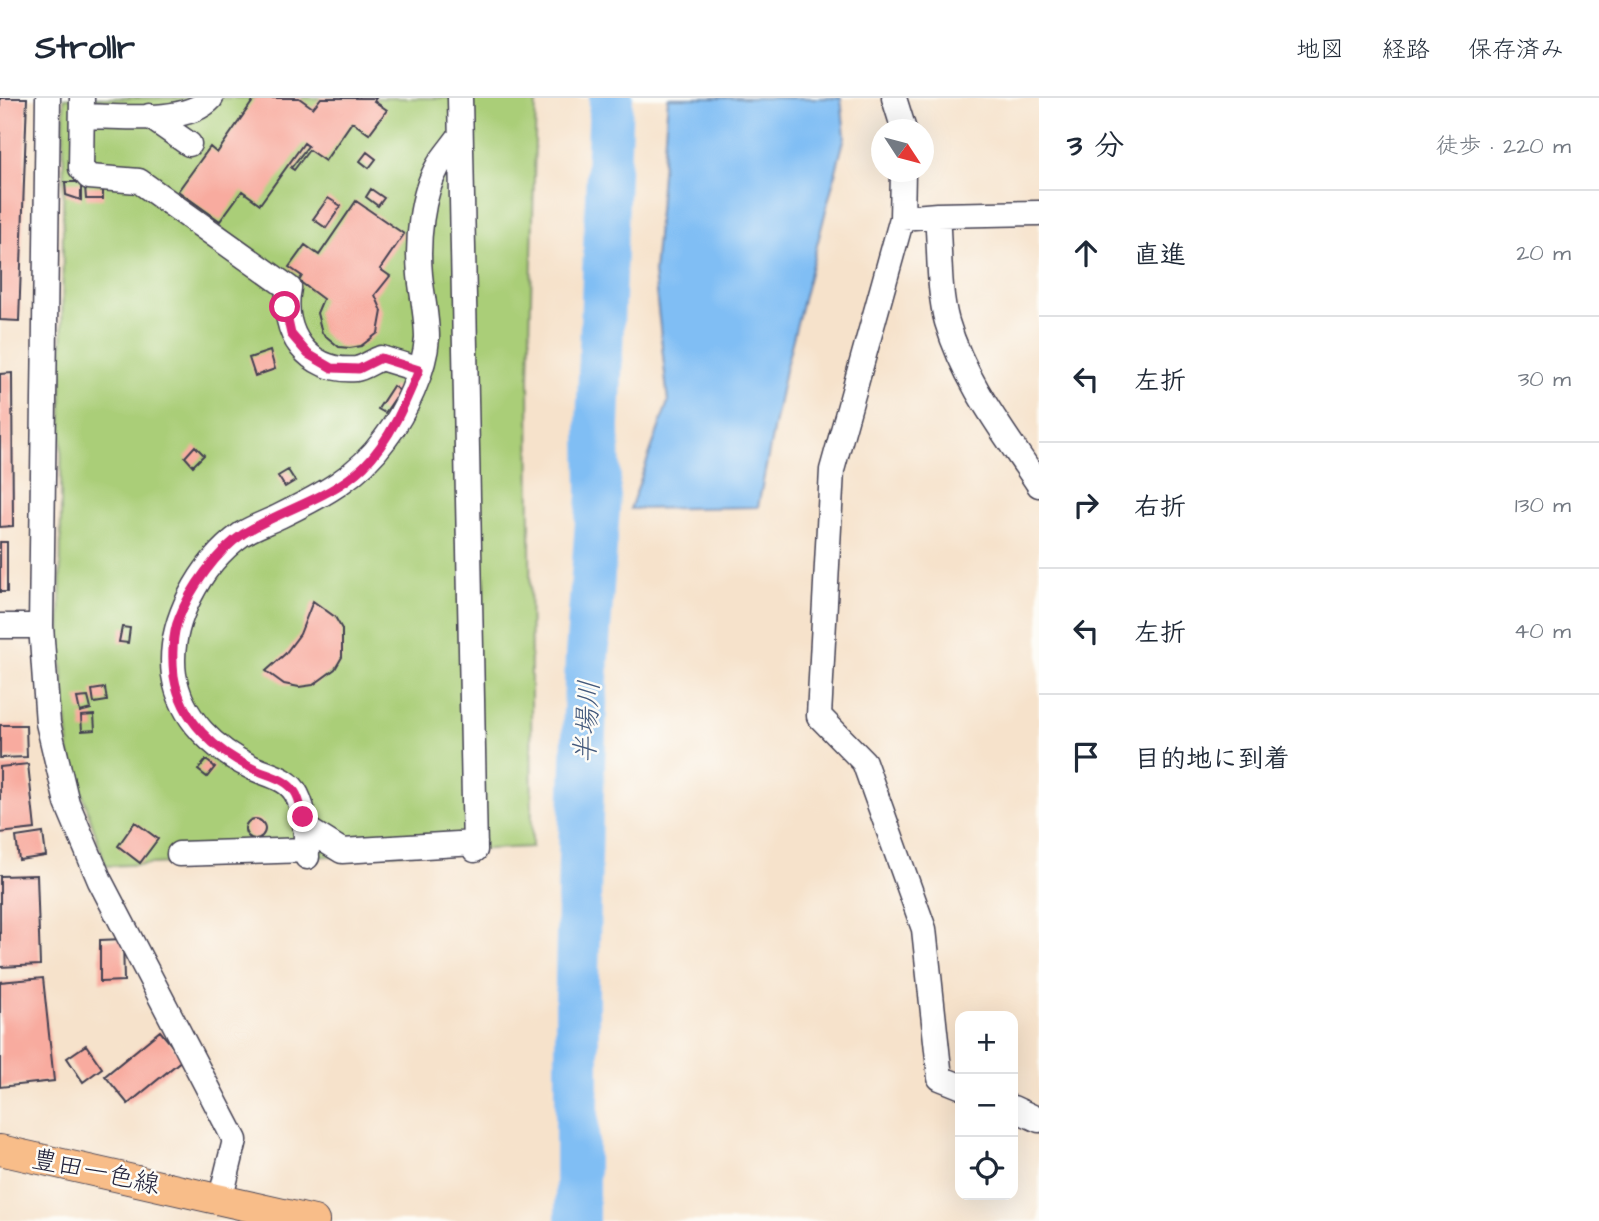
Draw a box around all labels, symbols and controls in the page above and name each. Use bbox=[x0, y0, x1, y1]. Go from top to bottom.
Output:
text: Strollr bbox=[35, 25, 135, 71]
text: 地図 bbox=[1296, 33, 1344, 67]
text: 経路 bbox=[1382, 33, 1430, 67]
text: 保存済み bbox=[1468, 33, 1564, 67]
north arrow bbox=[871, 119, 934, 182]
text: 3 分 bbox=[1067, 125, 1124, 167]
text: 徒歩 · 220 m bbox=[1435, 130, 1571, 162]
icon: ahead bbox=[1067, 234, 1105, 272]
text: 直進 bbox=[1134, 237, 1186, 273]
text: 20 m bbox=[1516, 237, 1571, 269]
route start bbox=[269, 291, 300, 322]
icon: left bbox=[1067, 360, 1105, 398]
text: 左折 bbox=[1134, 363, 1186, 399]
text: 30 m bbox=[1518, 363, 1571, 395]
icon: right bbox=[1067, 486, 1105, 524]
text: 右折 bbox=[1134, 489, 1186, 525]
text: 130 m bbox=[1515, 489, 1571, 521]
icon: left bbox=[1067, 612, 1105, 650]
text: 左折 bbox=[1134, 615, 1186, 651]
text: 40 m bbox=[1514, 615, 1571, 647]
water label: 半場川 bbox=[566, 679, 609, 765]
icon: arrive bbox=[1067, 738, 1105, 776]
text: 目的地に到着 bbox=[1134, 741, 1290, 777]
route end bbox=[287, 801, 318, 832]
map controls bbox=[955, 1011, 1018, 1200]
button: + bbox=[955, 1011, 1018, 1074]
button: − bbox=[955, 1074, 1018, 1137]
button: locate bbox=[955, 1137, 1018, 1200]
street label: 豊田一色線 bbox=[28, 1141, 163, 1203]

